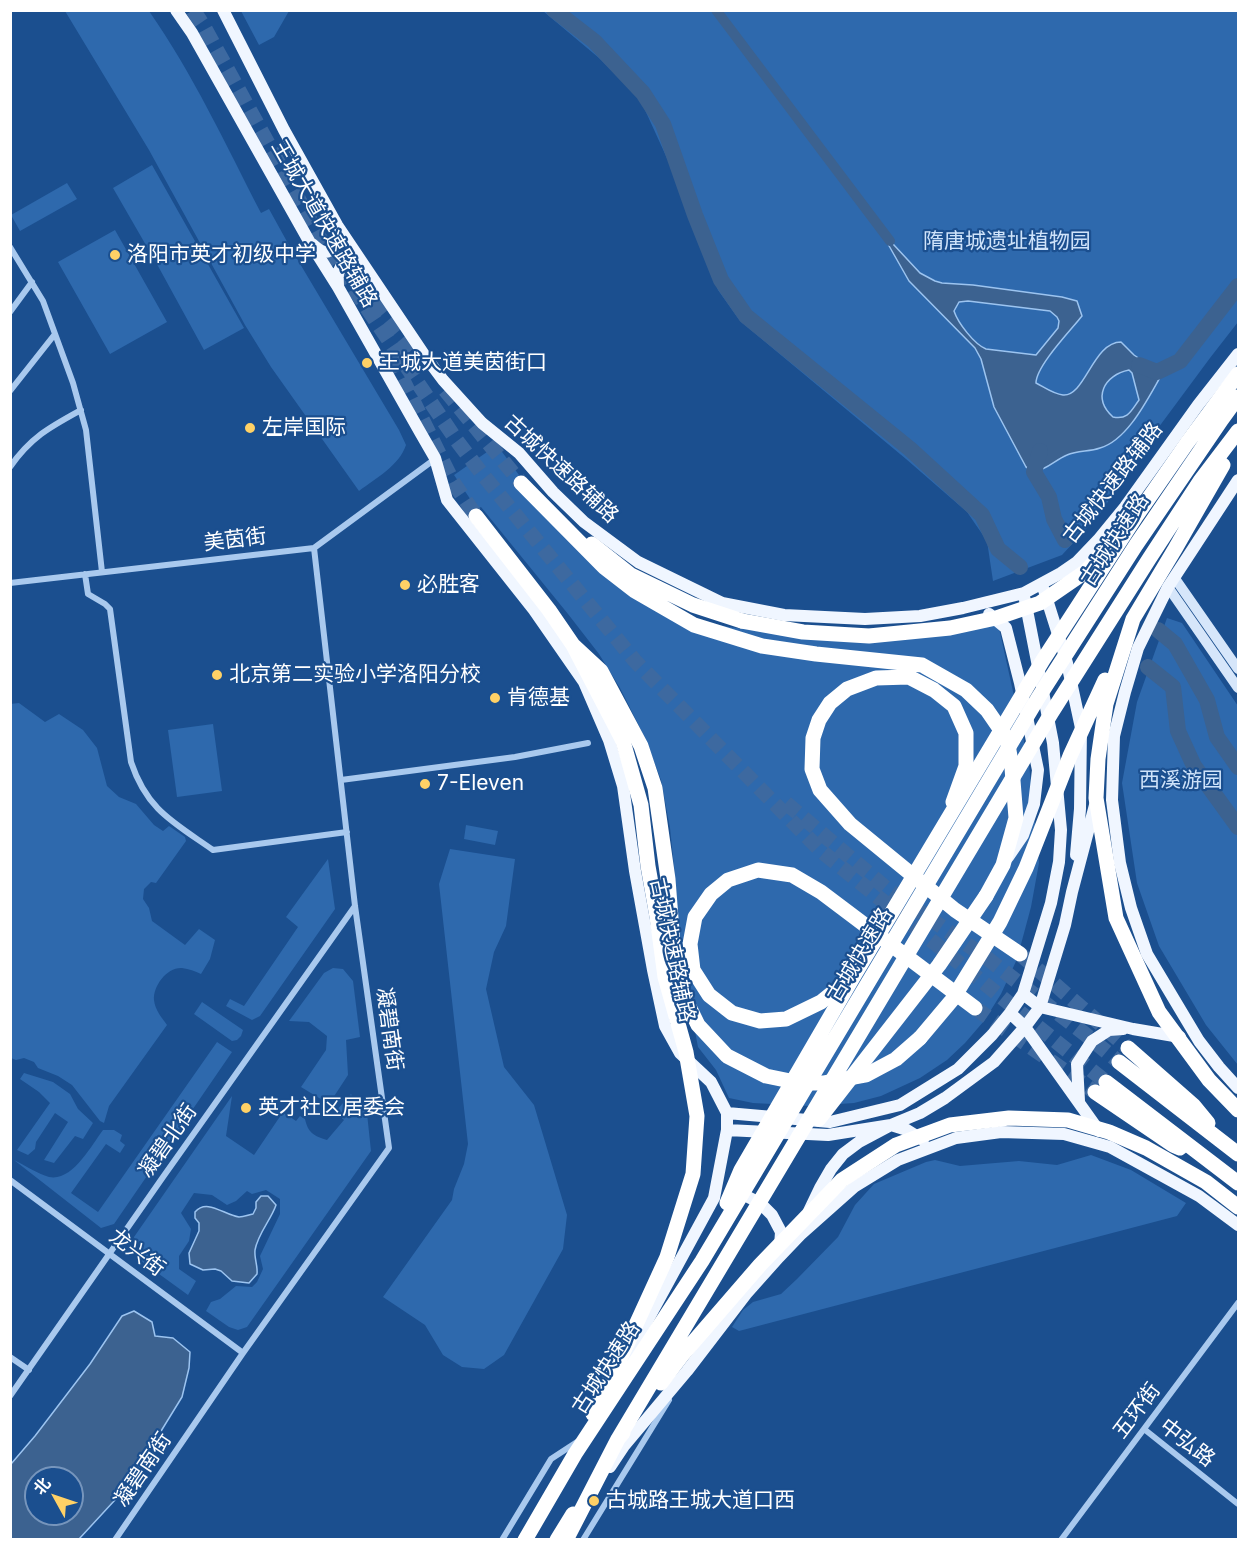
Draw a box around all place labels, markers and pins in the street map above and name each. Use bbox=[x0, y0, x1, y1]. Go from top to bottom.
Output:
place label: 洛阳市英才初级中学 bbox=[127, 242, 316, 268]
marker: 洛阳市英才初级中学 bbox=[108, 248, 122, 262]
place label: 王城大道美茵街口 bbox=[379, 350, 547, 376]
marker: 王城大道美茵街口 bbox=[360, 356, 374, 370]
place label: 左岸国际 bbox=[262, 415, 346, 441]
marker: 左岸国际 bbox=[243, 421, 257, 435]
place label: 必胜客 bbox=[417, 572, 480, 598]
marker: 必胜客 bbox=[398, 578, 412, 592]
place label: 北京第二实验小学洛阳分校 bbox=[229, 662, 481, 688]
marker: 北京第二实验小学洛阳分校 bbox=[210, 668, 224, 682]
place label: 肯德基 bbox=[507, 685, 570, 711]
marker: 肯德基 bbox=[488, 691, 502, 705]
place label: 7-Eleven bbox=[437, 771, 524, 797]
marker: 7-Eleven bbox=[418, 777, 432, 791]
place label: 英才社区居委会 bbox=[258, 1095, 405, 1121]
marker: 英才社区居委会 bbox=[239, 1101, 253, 1115]
place label: 古城路王城大道口西 bbox=[606, 1488, 795, 1514]
marker: 古城路王城大道口西 bbox=[587, 1494, 601, 1508]

